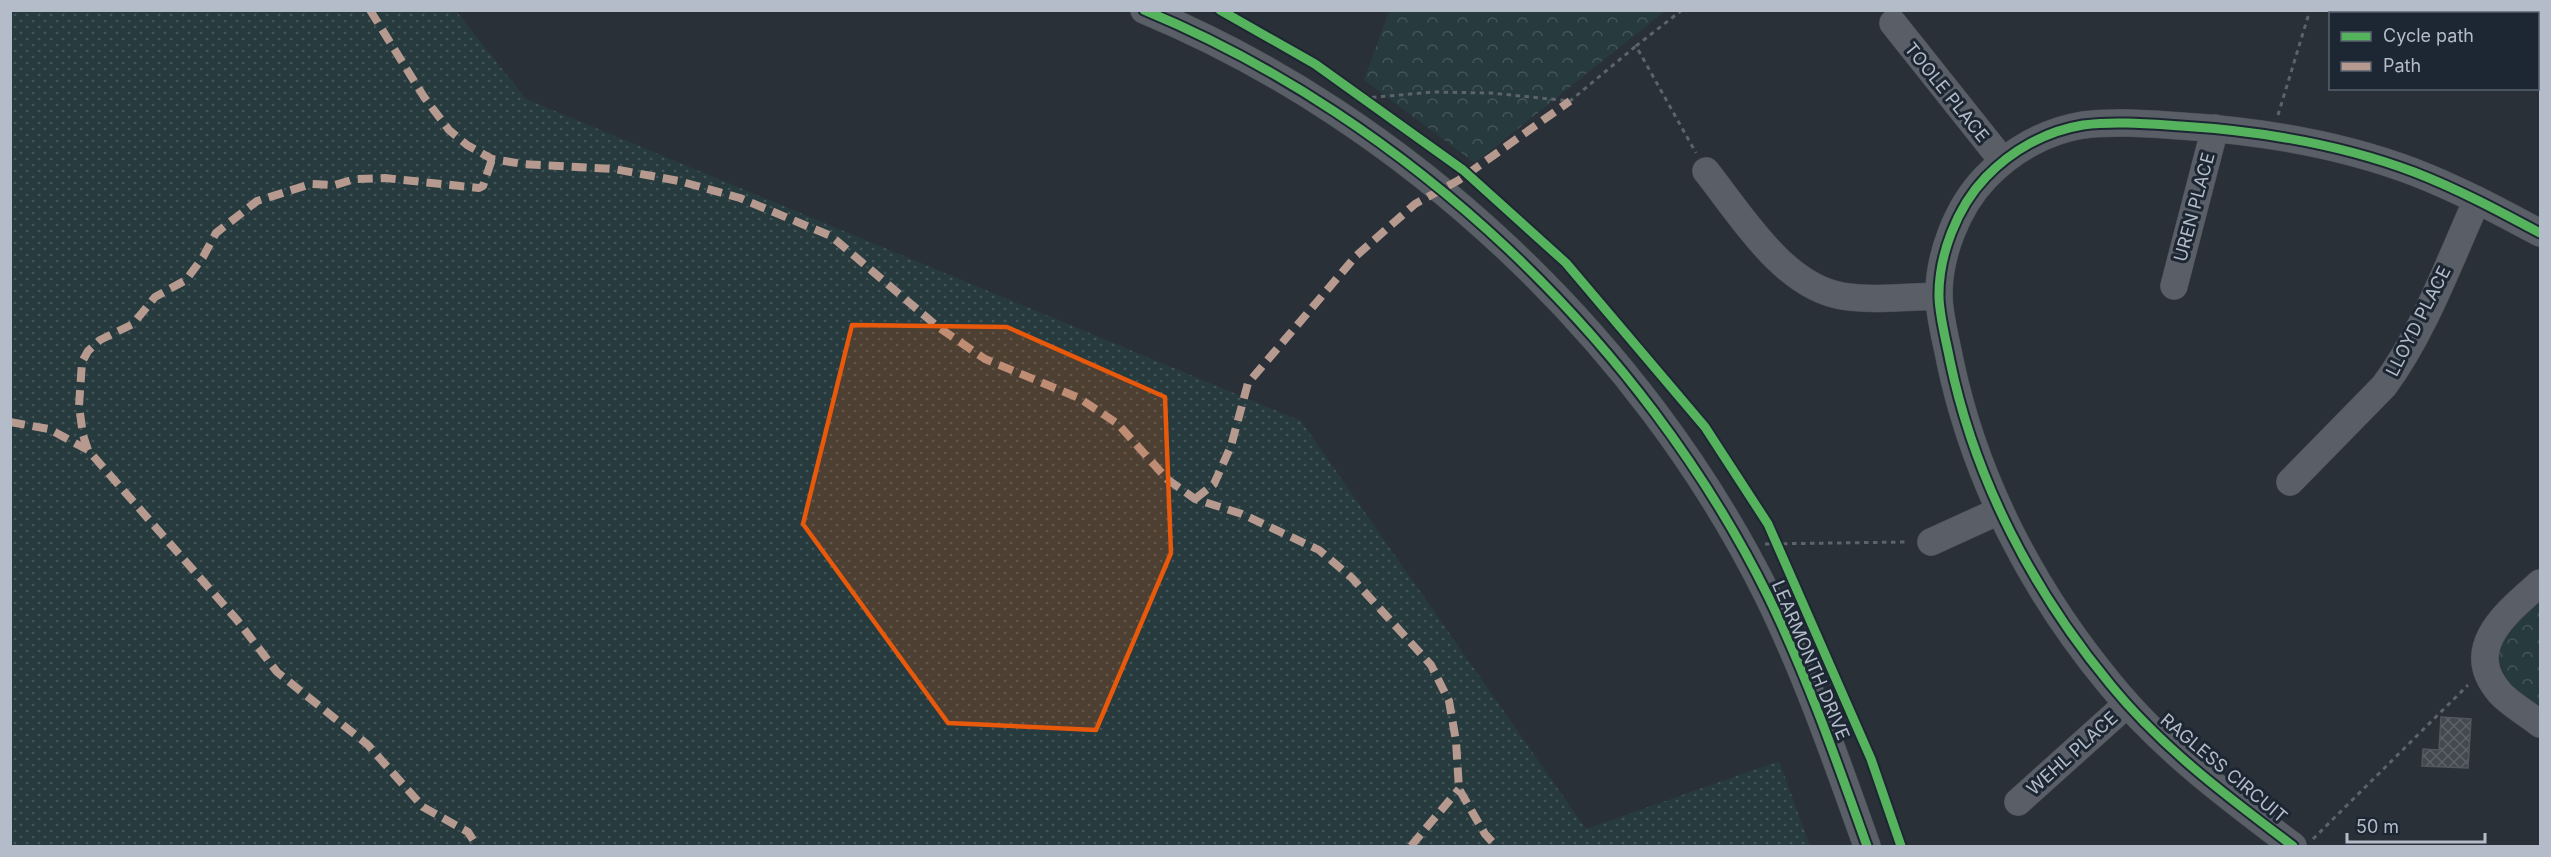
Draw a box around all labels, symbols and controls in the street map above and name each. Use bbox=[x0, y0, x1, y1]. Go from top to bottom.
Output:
legend bbox=[2329, 12, 2539, 90]
text: Cycle path bbox=[2383, 25, 2474, 46]
street label: TOOLE PLACE bbox=[1900, 38, 1994, 146]
text: Path bbox=[2383, 55, 2421, 76]
street label: UREN PLACE bbox=[2169, 150, 2219, 264]
street label: LLOYD PLACE bbox=[2381, 262, 2455, 380]
street label: LEARMONTH DRIVE bbox=[1768, 577, 1854, 743]
street label: WEHL PLACE bbox=[2022, 707, 2122, 799]
street label: RAGLESS CIRCUIT bbox=[2157, 709, 2291, 827]
scale bar bbox=[2347, 806, 2485, 844]
text: 50 m bbox=[2356, 816, 2399, 837]

